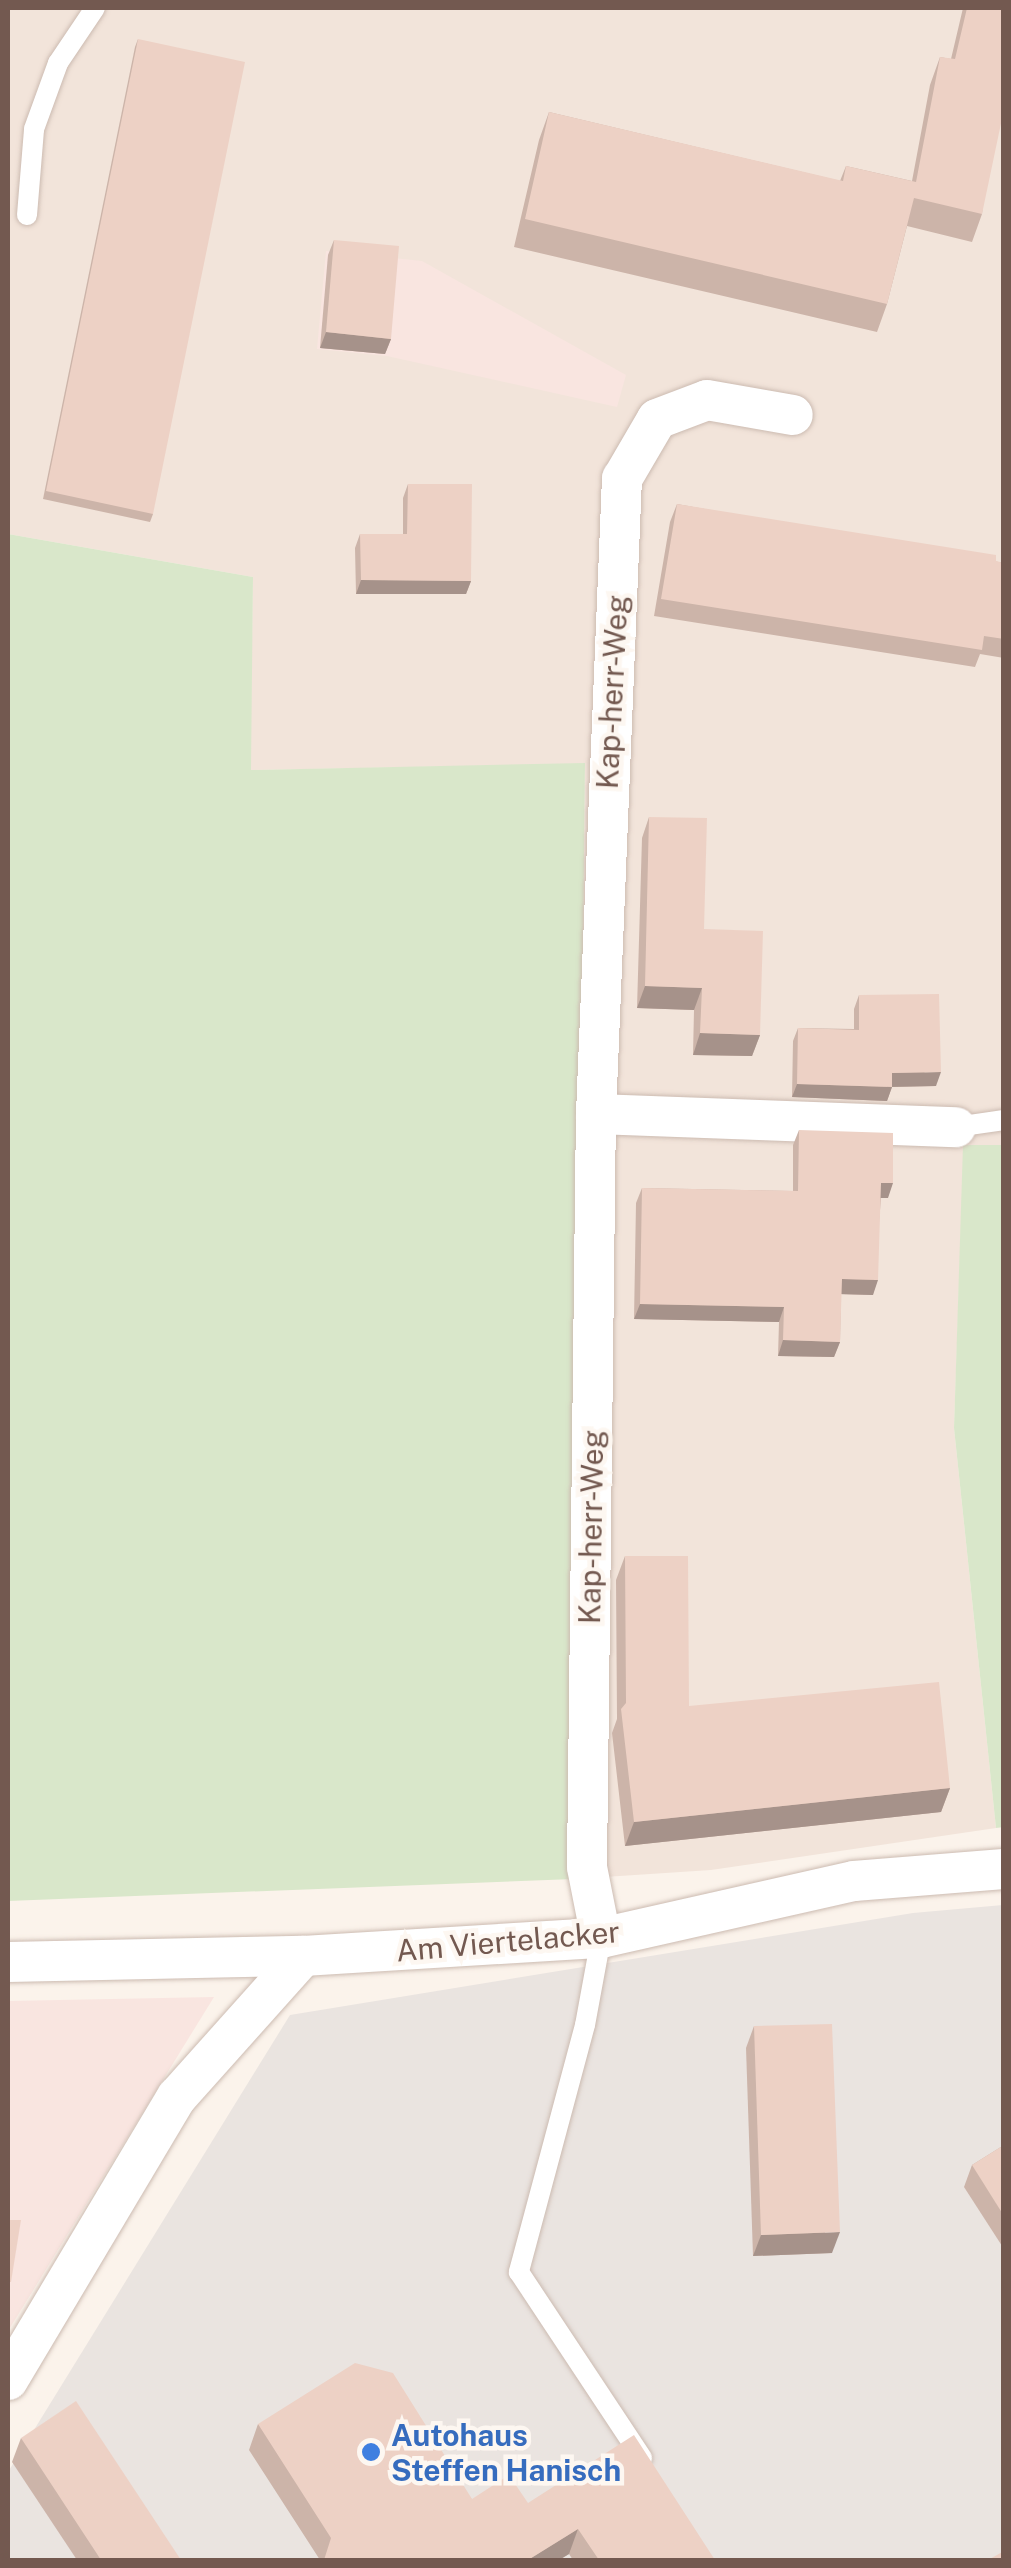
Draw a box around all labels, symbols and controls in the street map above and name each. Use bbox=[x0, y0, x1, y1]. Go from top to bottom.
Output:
street label: Kap-herr-Weg bbox=[589, 594, 635, 790]
street label: Kap-herr-Weg bbox=[571, 1430, 611, 1624]
street label: Am Viertelacker bbox=[394, 1913, 622, 1969]
place label: Autohaus Steffen Hanisch bbox=[391, 2417, 621, 2488]
marker: Autohaus Steffen Hanisch bbox=[360, 2441, 382, 2463]

